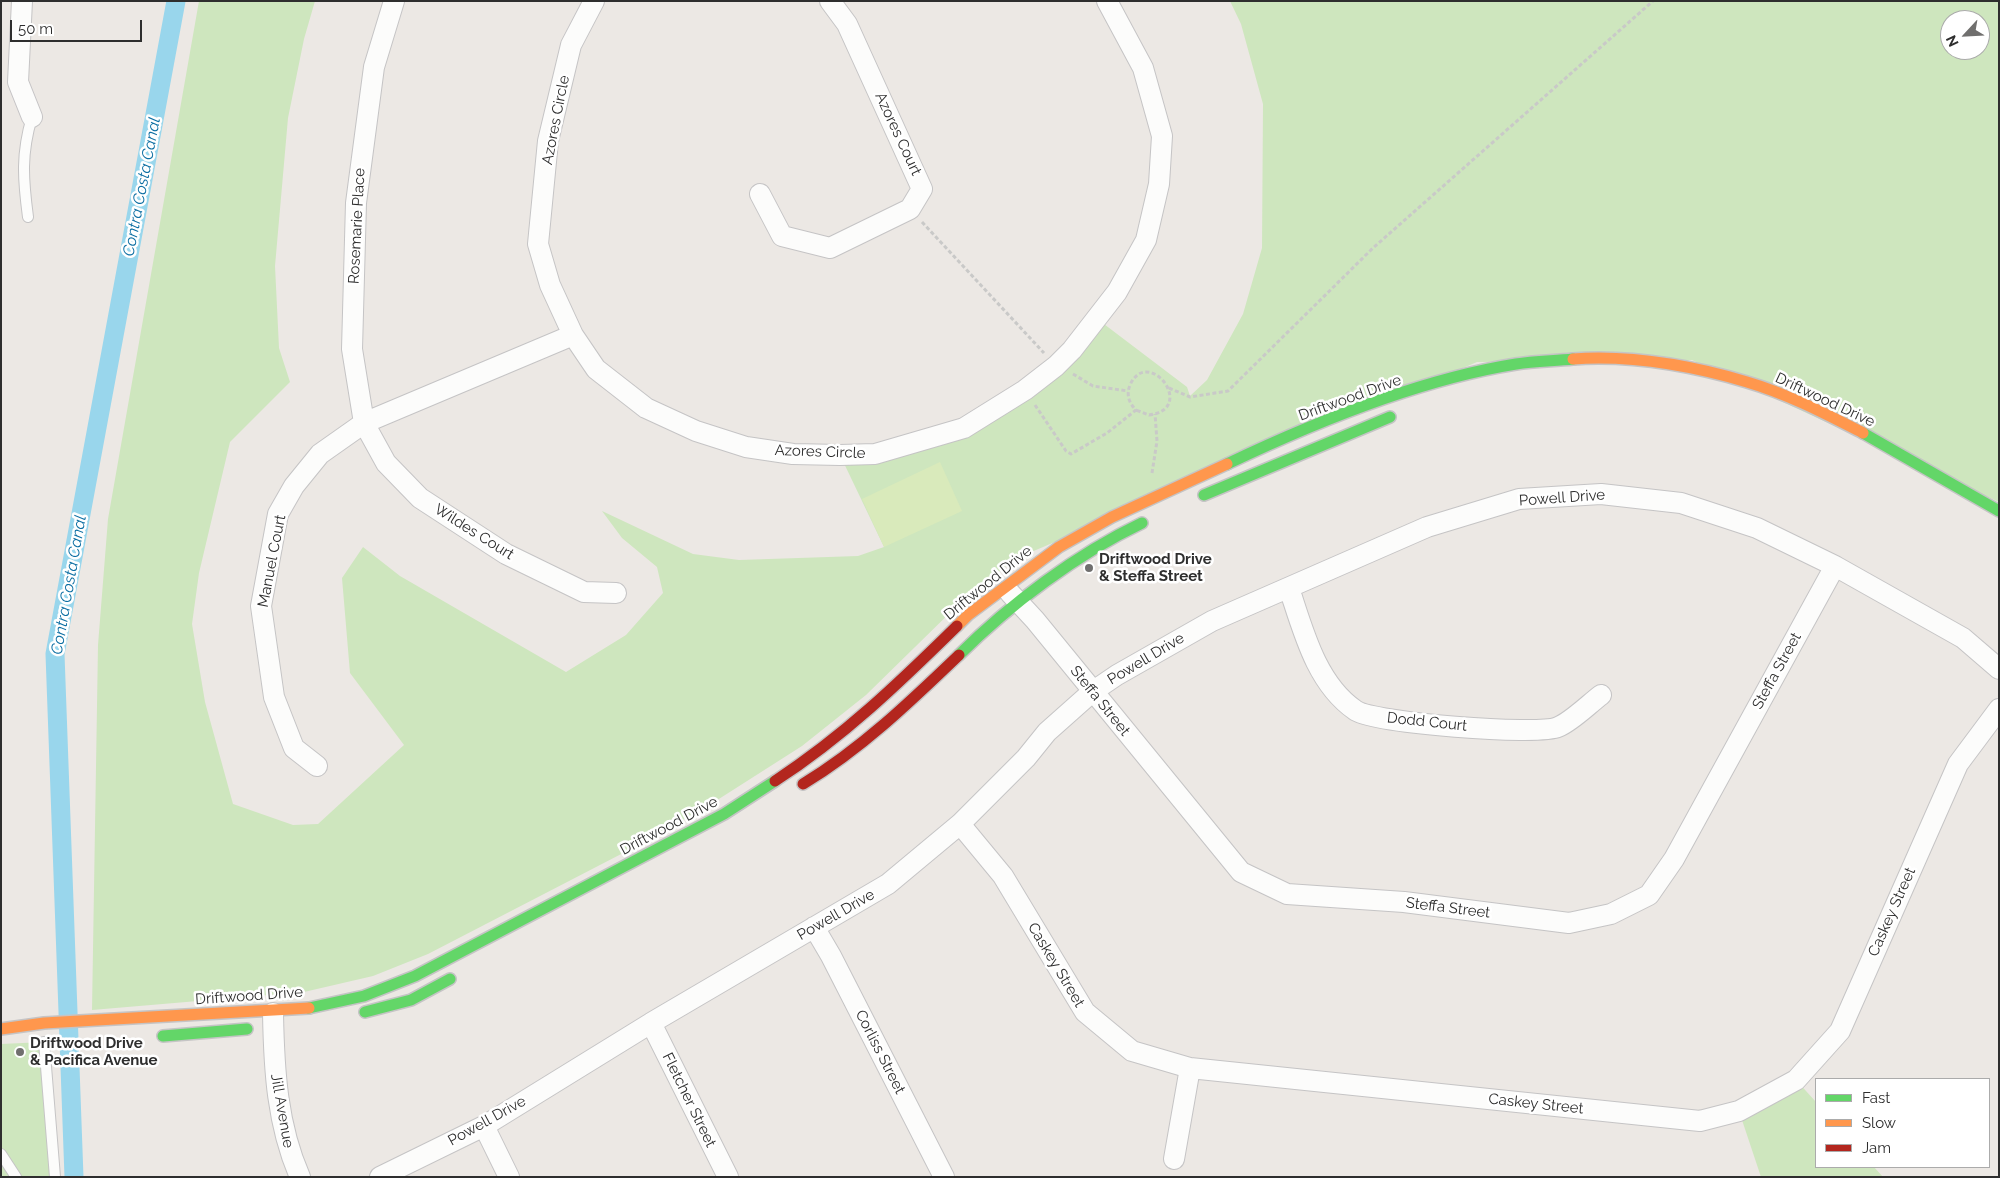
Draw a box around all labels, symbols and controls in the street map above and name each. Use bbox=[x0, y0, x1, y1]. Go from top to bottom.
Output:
scale bar bbox=[12, 10, 145, 42]
north arrow bbox=[1940, 10, 1990, 60]
text: 50 m bbox=[18, 20, 53, 38]
text: N bbox=[1943, 33, 1962, 49]
street label: Azores Circle bbox=[538, 74, 574, 166]
street label: Azores Court bbox=[871, 90, 925, 178]
water label: Contra Costa Canal bbox=[119, 116, 165, 258]
street label: Rosemarie Place bbox=[345, 168, 369, 284]
street label: Driftwood Drive bbox=[1772, 369, 1878, 431]
street label: Driftwood Drive bbox=[1296, 371, 1404, 425]
street label: Azores Circle bbox=[774, 441, 866, 463]
street label: Powell Drive bbox=[1518, 486, 1606, 510]
street label: Wildes Court bbox=[431, 500, 517, 564]
street label: Manuel Court bbox=[254, 513, 290, 609]
water label: Contra Costa Canal bbox=[47, 514, 91, 656]
street label: Driftwood Drive bbox=[940, 542, 1036, 624]
place label: Driftwood Drive & Steffa Street bbox=[1099, 550, 1212, 585]
marker: Driftwood Drive & Steffa Street bbox=[1083, 562, 1095, 574]
street label: Powell Drive bbox=[1104, 629, 1188, 689]
street label: Steffa Street bbox=[1749, 630, 1805, 712]
street label: Steffa Street bbox=[1066, 662, 1134, 740]
street label: Dodd Court bbox=[1386, 709, 1468, 735]
street label: Driftwood Drive bbox=[617, 793, 721, 859]
street label: Caskey Street bbox=[1864, 865, 1920, 959]
street label: Powell Drive bbox=[794, 886, 878, 944]
street label: Steffa Street bbox=[1405, 894, 1491, 922]
street label: Caskey Street bbox=[1024, 919, 1088, 1011]
street label: Driftwood Drive bbox=[195, 983, 303, 1009]
street label: Corliss Street bbox=[851, 1007, 909, 1097]
place label: Driftwood Drive & Pacifica Avenue bbox=[30, 1034, 157, 1069]
marker: Driftwood Drive & Pacifica Avenue bbox=[14, 1046, 26, 1058]
street label: Fletcher Street bbox=[658, 1050, 720, 1150]
street label: Jill Avenue bbox=[267, 1072, 297, 1150]
legend bbox=[1815, 1078, 1990, 1168]
text: Fast bbox=[1862, 1089, 1890, 1107]
street label: Caskey Street bbox=[1488, 1090, 1584, 1118]
street label: Powell Drive bbox=[445, 1092, 529, 1150]
text: Slow bbox=[1862, 1114, 1896, 1132]
text: Jam bbox=[1862, 1139, 1891, 1157]

